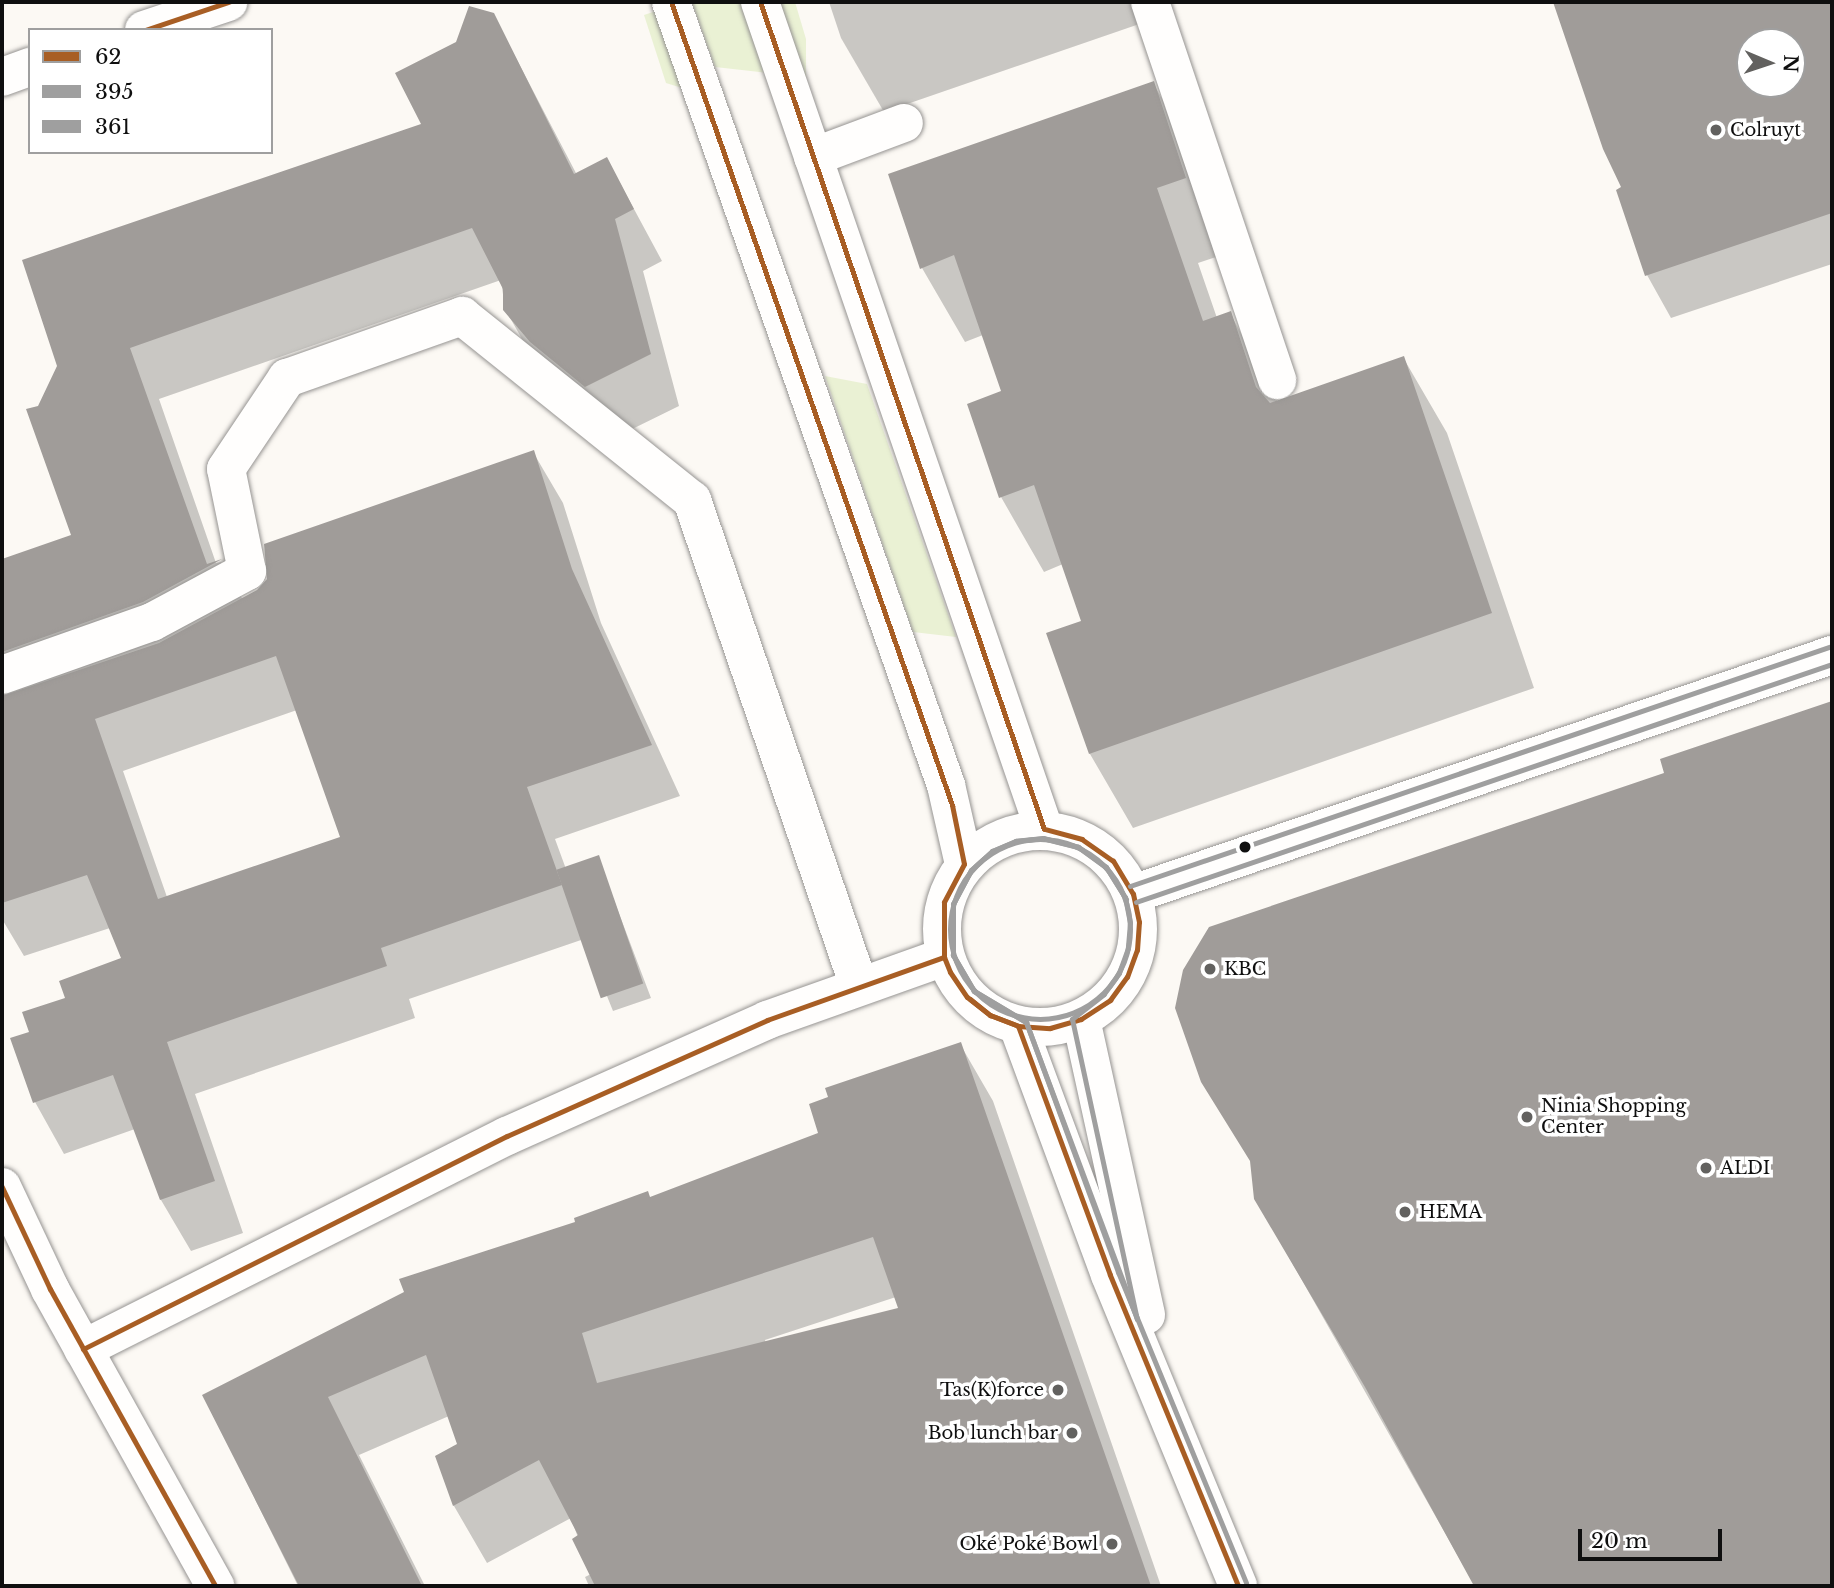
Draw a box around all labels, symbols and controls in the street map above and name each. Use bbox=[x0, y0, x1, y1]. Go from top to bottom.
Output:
legend bbox=[28, 28, 273, 154]
north arrow bbox=[1736, 28, 1806, 98]
text: 62 bbox=[95, 44, 121, 70]
text: N bbox=[1779, 54, 1802, 73]
text: 395 bbox=[95, 79, 133, 105]
text: 361 bbox=[95, 114, 131, 140]
place label: Colruyt bbox=[1730, 119, 1801, 141]
marker: Colruyt bbox=[1708, 122, 1724, 138]
unlabelled marker bbox=[1238, 840, 1252, 854]
place label: KBC bbox=[1224, 958, 1266, 980]
marker: KBC bbox=[1202, 961, 1218, 977]
place label: Ninia Shopping Center bbox=[1541, 1096, 1686, 1138]
marker: Ninia Shopping Center bbox=[1519, 1109, 1535, 1125]
place label: ALDI bbox=[1720, 1157, 1770, 1179]
marker: ALDI bbox=[1698, 1160, 1714, 1176]
place label: HEMA bbox=[1419, 1201, 1482, 1223]
marker: HEMA bbox=[1397, 1204, 1413, 1220]
place label: Tas(K)force bbox=[940, 1379, 1044, 1401]
marker: Tas(K)force bbox=[1050, 1382, 1066, 1398]
place label: Bob lunch bar bbox=[928, 1422, 1058, 1444]
marker: Bob lunch bar bbox=[1064, 1425, 1080, 1441]
scale bar bbox=[1582, 1514, 1726, 1558]
text: 20 m bbox=[1591, 1528, 1648, 1554]
place label: Oké Poké Bowl bbox=[959, 1533, 1098, 1555]
marker: Oké Poké Bowl bbox=[1104, 1536, 1120, 1552]

